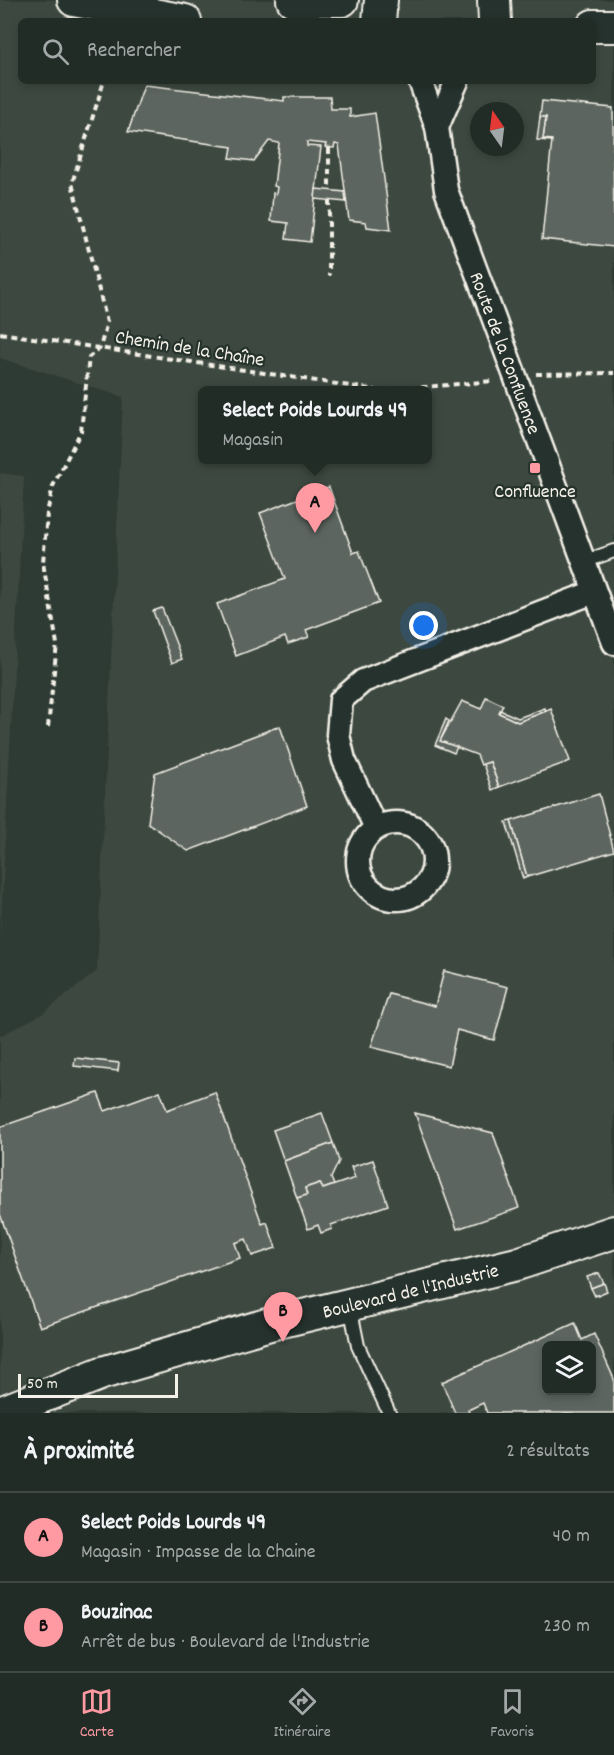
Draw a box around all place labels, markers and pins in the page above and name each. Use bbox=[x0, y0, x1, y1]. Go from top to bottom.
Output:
marker: Confluence bbox=[528, 461, 542, 475]
place label: Confluence bbox=[494, 479, 576, 507]
pin: A bbox=[296, 484, 334, 533]
pin: B bbox=[264, 1292, 302, 1342]

